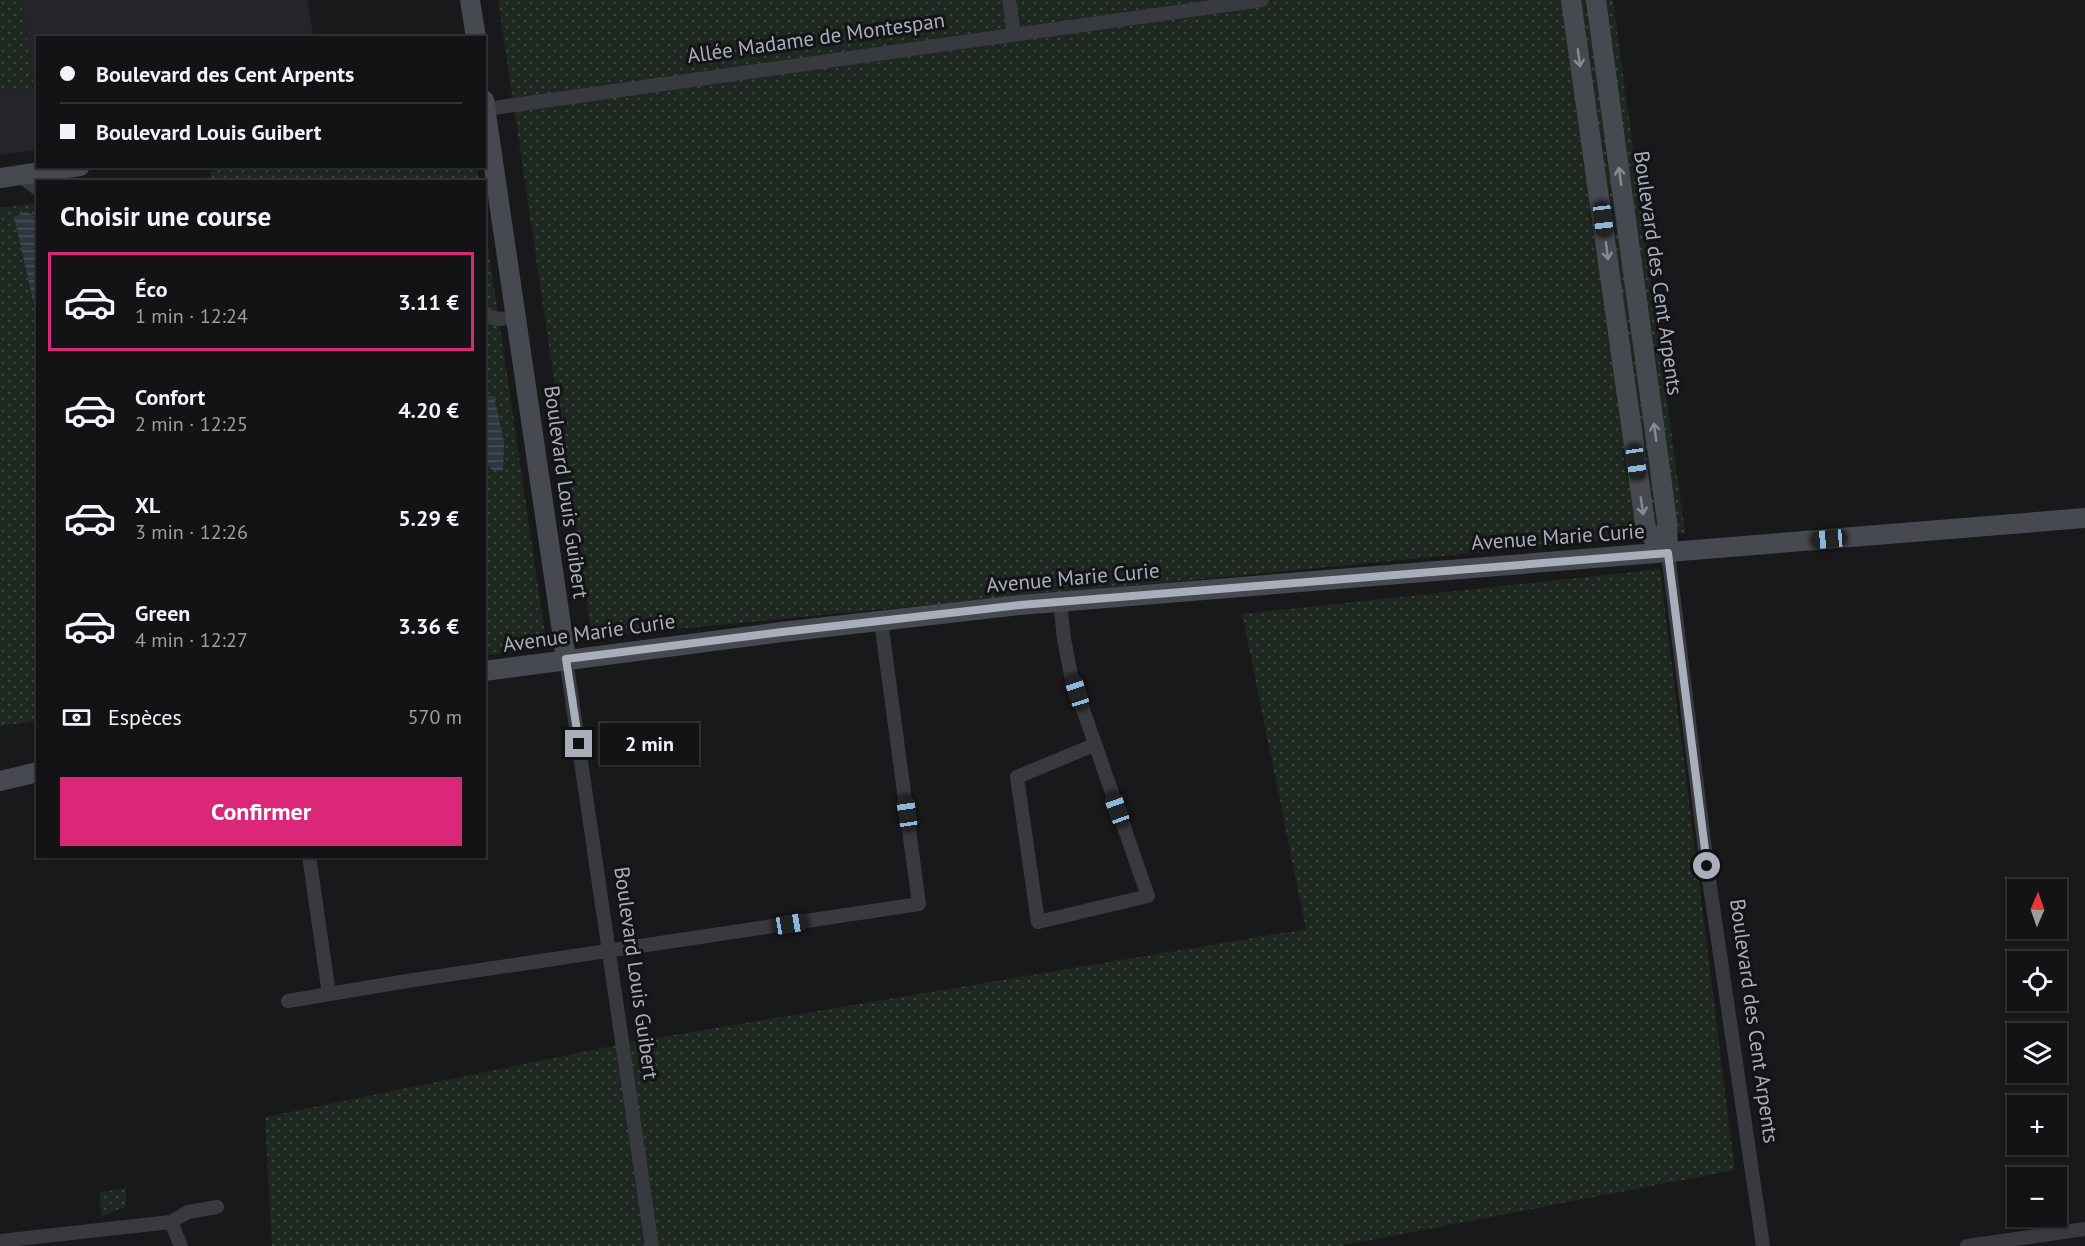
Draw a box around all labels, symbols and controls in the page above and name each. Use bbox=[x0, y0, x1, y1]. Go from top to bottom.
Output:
street label: Allée Madame de Montespan bbox=[685, 6, 947, 69]
one-way arrow bbox=[1574, 47, 1585, 67]
text: Boulevard des Cent Arpents bbox=[96, 60, 354, 88]
text: Boulevard Louis Guibert bbox=[96, 118, 321, 146]
street label: Boulevard des Cent Arpents bbox=[1628, 149, 1689, 397]
one-way arrow bbox=[1615, 167, 1626, 187]
text: Choisir une course bbox=[60, 199, 271, 233]
car bbox=[1592, 200, 1614, 238]
one-way arrow bbox=[1602, 240, 1613, 260]
icon: car bbox=[63, 275, 117, 329]
text: Éco bbox=[135, 275, 167, 303]
text: 3.11 € bbox=[398, 288, 459, 316]
text: 1 min · 12:24 bbox=[135, 303, 248, 329]
icon: car bbox=[63, 383, 117, 437]
text: Confort bbox=[135, 383, 205, 411]
street label: Boulevard Louis Guibert bbox=[538, 384, 595, 600]
text: 4.20 € bbox=[398, 396, 459, 424]
text: 2 min · 12:25 bbox=[135, 411, 248, 437]
one-way arrow bbox=[1650, 423, 1661, 442]
car bbox=[1625, 443, 1647, 481]
icon: car bbox=[63, 491, 117, 545]
text: XL bbox=[135, 491, 160, 519]
one-way arrow bbox=[1637, 496, 1648, 516]
text: 5.29 € bbox=[398, 504, 459, 532]
street label: Avenue Marie Curie bbox=[1470, 517, 1646, 556]
text: 3 min · 12:26 bbox=[135, 519, 248, 545]
car bbox=[1810, 528, 1848, 550]
street label: Avenue Marie Curie bbox=[985, 556, 1161, 599]
icon: car bbox=[63, 599, 117, 653]
text: Green bbox=[135, 599, 190, 627]
street label: Avenue Marie Curie bbox=[501, 607, 677, 658]
text: 3.36 € bbox=[398, 612, 459, 640]
text: 4 min · 12:27 bbox=[135, 627, 248, 653]
car bbox=[1063, 672, 1091, 712]
icon: cash bbox=[60, 701, 93, 734]
text: Espèces bbox=[108, 703, 182, 731]
text: 570 m bbox=[408, 704, 462, 730]
callout: 2 min bbox=[600, 723, 699, 765]
route end bbox=[565, 730, 592, 757]
text: 2 min bbox=[625, 731, 674, 757]
button: Confirmer bbox=[60, 777, 462, 846]
car bbox=[1102, 789, 1132, 829]
car bbox=[896, 794, 918, 832]
route start bbox=[1693, 852, 1720, 879]
street label: Boulevard Louis Guibert bbox=[608, 865, 665, 1081]
north arrow bbox=[2007, 879, 2067, 939]
map controls bbox=[2007, 879, 2067, 1227]
street label: Boulevard des Cent Arpents bbox=[1724, 897, 1785, 1145]
car bbox=[771, 912, 809, 936]
button: locate bbox=[2007, 951, 2067, 1011]
button: layers bbox=[2007, 1023, 2067, 1083]
button: + bbox=[2007, 1095, 2067, 1155]
button: − bbox=[2007, 1167, 2067, 1227]

